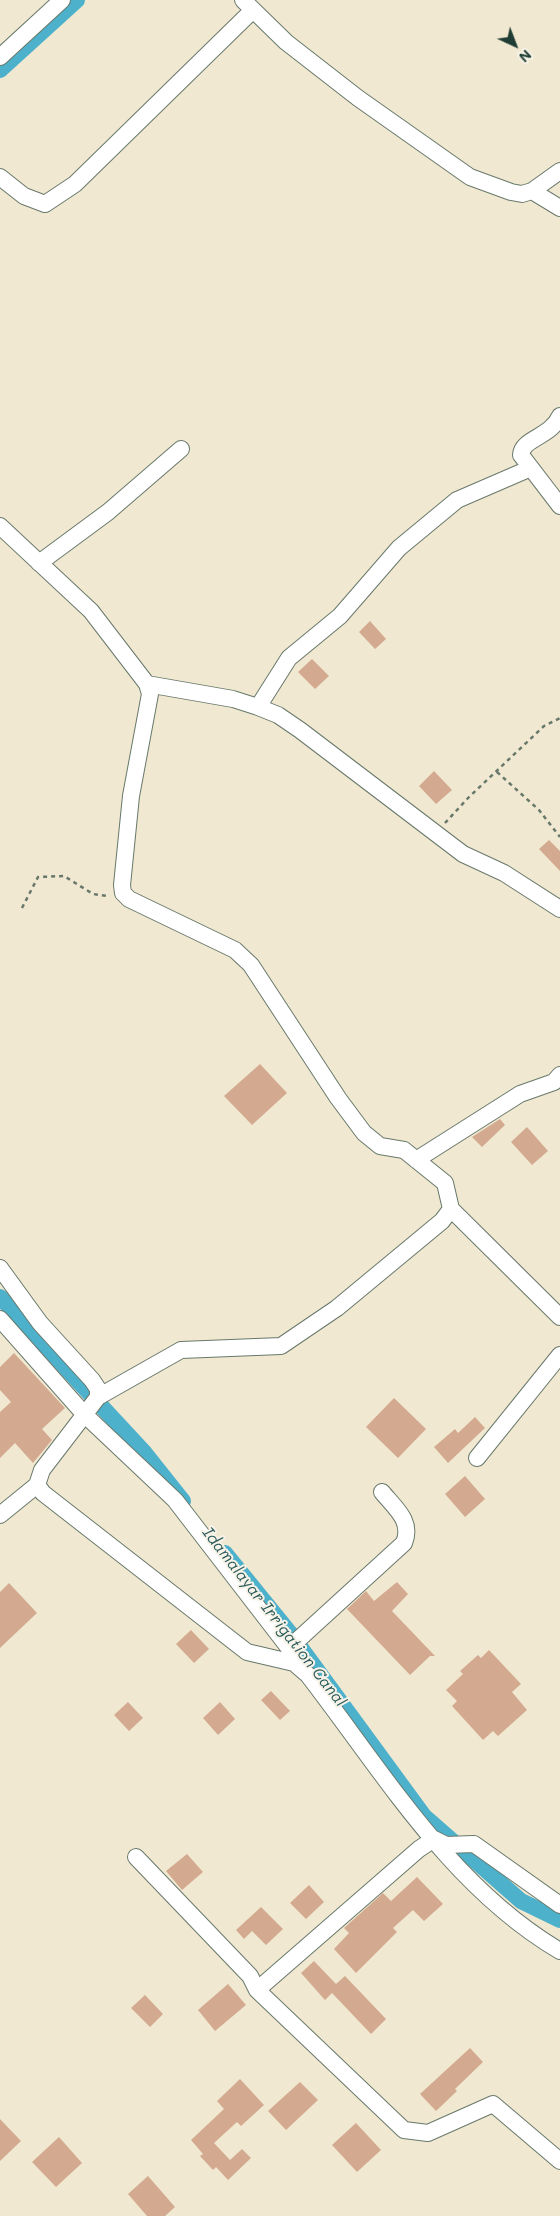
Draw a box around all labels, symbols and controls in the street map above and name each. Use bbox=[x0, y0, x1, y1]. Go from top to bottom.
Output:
north arrow bbox=[490, 20, 540, 70]
text: N bbox=[515, 46, 536, 67]
water label: Idamalayar Irrigation Canal bbox=[198, 1524, 350, 1710]

